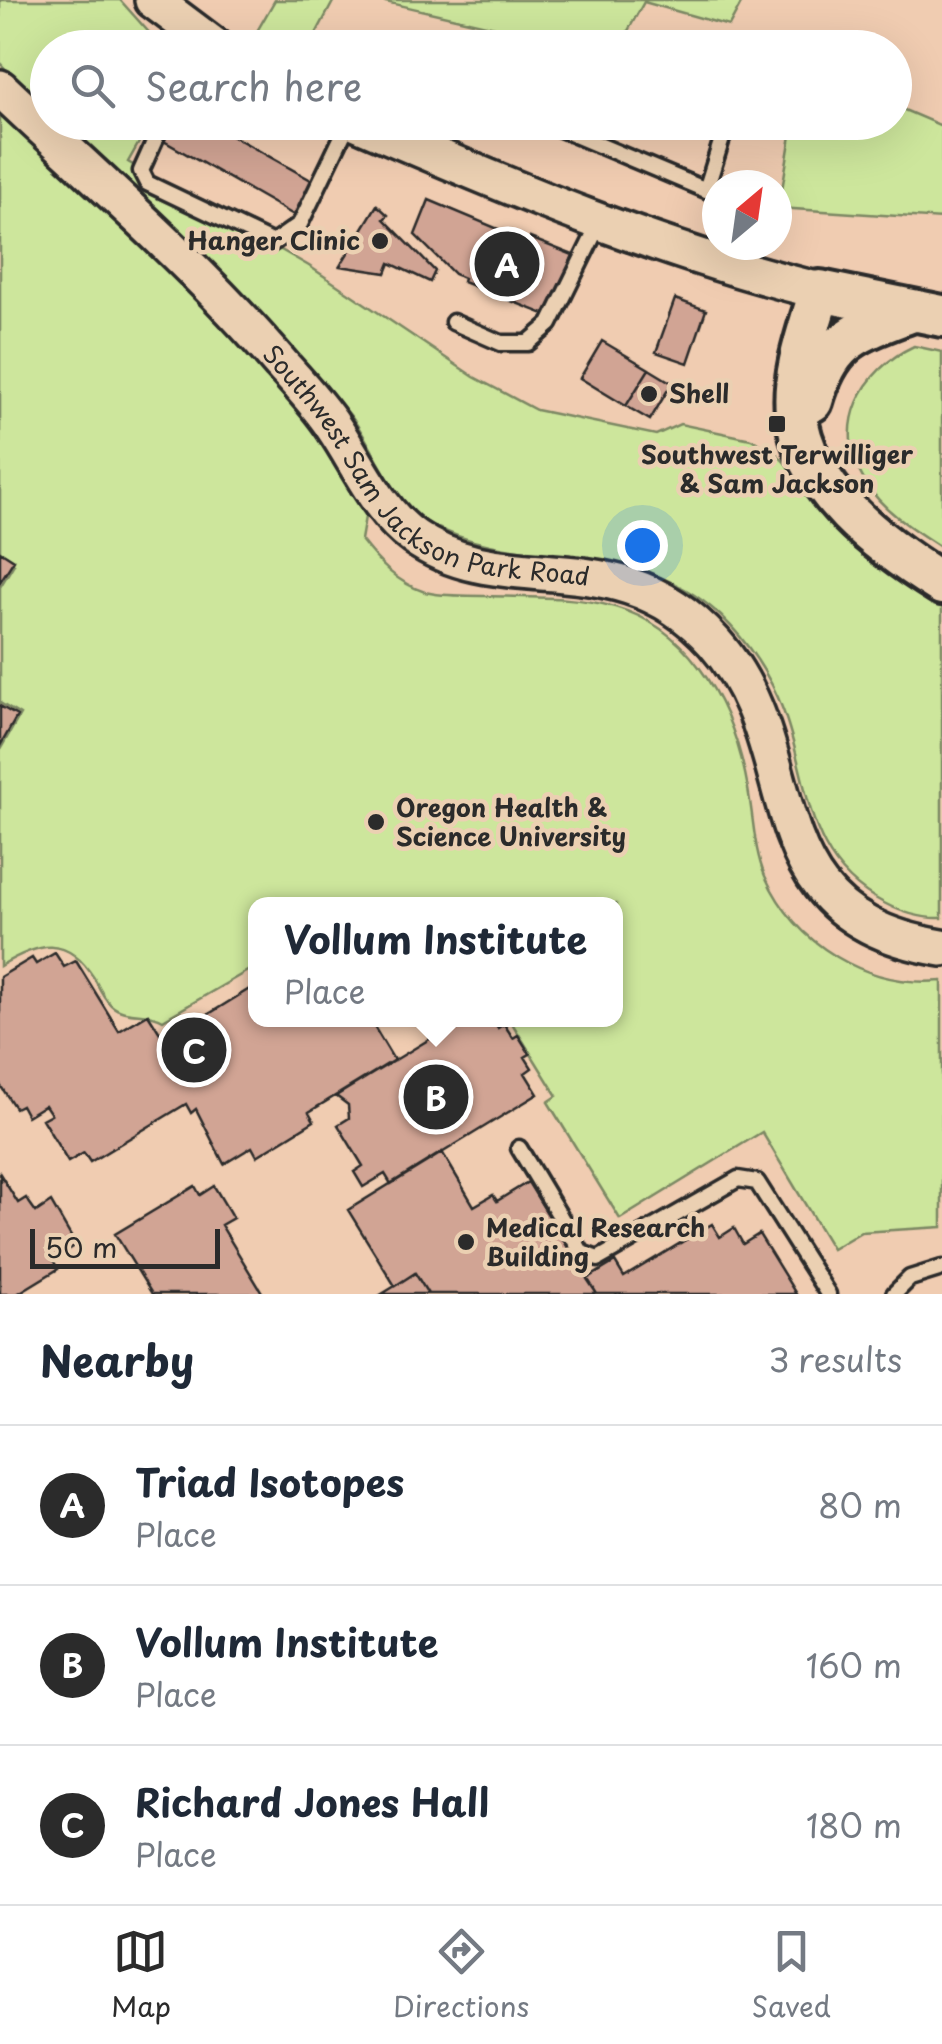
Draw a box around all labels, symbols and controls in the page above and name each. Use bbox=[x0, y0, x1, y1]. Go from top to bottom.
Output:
search box bbox=[30, 30, 912, 140]
text: Search here bbox=[145, 57, 362, 114]
icon: search bbox=[65, 58, 120, 113]
north arrow bbox=[702, 170, 792, 260]
place label: Hanger Clinic bbox=[187, 221, 360, 259]
pin: A bbox=[474, 226, 540, 302]
marker: Hanger Clinic bbox=[369, 230, 391, 252]
street label: Southwest Sam Jackson Park Road bbox=[255, 336, 592, 595]
place label: Shell bbox=[669, 374, 729, 412]
marker: Shell bbox=[638, 383, 660, 405]
marker: Southwest Terwilliger & Sam Jackson bbox=[766, 413, 788, 435]
place label: Southwest Terwilliger & Sam Jackson bbox=[641, 435, 913, 502]
your location bbox=[617, 520, 668, 571]
place label: Oregon Health & Science University bbox=[396, 788, 626, 855]
marker: Oregon Health & Science University bbox=[365, 811, 387, 833]
popup bbox=[248, 897, 623, 1027]
text: Vollum Institute bbox=[284, 910, 587, 967]
text: Place bbox=[284, 967, 365, 1015]
pin: C bbox=[162, 1012, 226, 1088]
pin: B bbox=[404, 1060, 468, 1134]
place label: Medical Research Building bbox=[486, 1208, 705, 1275]
scale bar bbox=[30, 1224, 220, 1268]
text: 50 m bbox=[45, 1225, 118, 1268]
marker: Medical Research Building bbox=[455, 1231, 477, 1253]
text: Nearby bbox=[40, 1328, 194, 1391]
text: 3 results bbox=[768, 1335, 902, 1383]
text: Triad Isotopes bbox=[135, 1453, 405, 1510]
text: A bbox=[60, 1481, 85, 1529]
text: 80 m bbox=[818, 1481, 902, 1529]
text: Place bbox=[135, 1510, 217, 1558]
text: Vollum Institute bbox=[135, 1613, 438, 1670]
text: B bbox=[62, 1641, 83, 1689]
text: 160 m bbox=[806, 1641, 902, 1689]
text: Place bbox=[135, 1670, 217, 1718]
text: Richard Jones Hall bbox=[135, 1773, 489, 1830]
text: C bbox=[60, 1801, 85, 1849]
text: 180 m bbox=[806, 1801, 902, 1849]
text: Place bbox=[135, 1830, 217, 1878]
tab: Map bbox=[111, 1924, 171, 2027]
tab: Directions bbox=[393, 1924, 529, 2027]
tab: Saved bbox=[751, 1924, 831, 2027]

